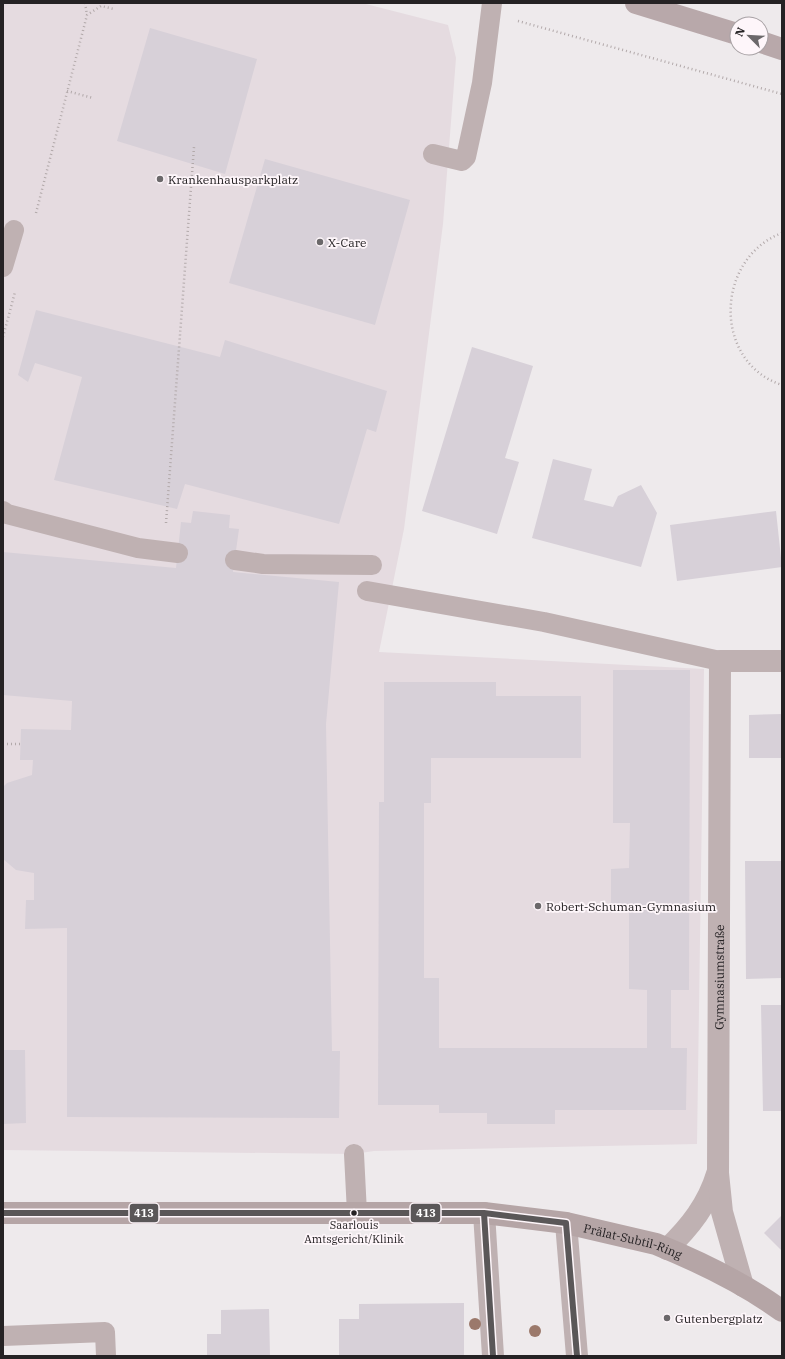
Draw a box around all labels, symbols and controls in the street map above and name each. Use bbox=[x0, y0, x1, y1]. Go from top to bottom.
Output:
north arrow bbox=[729, 16, 769, 56]
text: N bbox=[732, 25, 748, 39]
place label: Krankenhausparkplatz bbox=[168, 172, 298, 187]
marker: Krankenhausparkplatz bbox=[155, 174, 165, 184]
place label: X-Care bbox=[328, 235, 366, 250]
marker: X-Care bbox=[315, 237, 325, 247]
place label: Robert-Schuman-Gymnasium bbox=[546, 899, 717, 914]
marker: Robert-Schuman-Gymnasium bbox=[533, 901, 543, 911]
street label: Gymnasiumstraße bbox=[711, 924, 726, 1030]
line badge: 413 bbox=[129, 1203, 159, 1223]
line badge: 413 bbox=[410, 1203, 441, 1223]
text: 413 bbox=[134, 1206, 154, 1220]
text: 413 bbox=[416, 1206, 436, 1220]
marker: Saarlouis Amtsgericht/Klinik bbox=[349, 1208, 359, 1218]
place label: Saarlouis Amtsgericht/Klinik bbox=[304, 1218, 404, 1246]
street label: Prälat-Subtil-Ring bbox=[582, 1220, 685, 1262]
place label: Gutenbergplatz bbox=[675, 1311, 763, 1326]
marker: Gutenbergplatz bbox=[662, 1313, 672, 1323]

